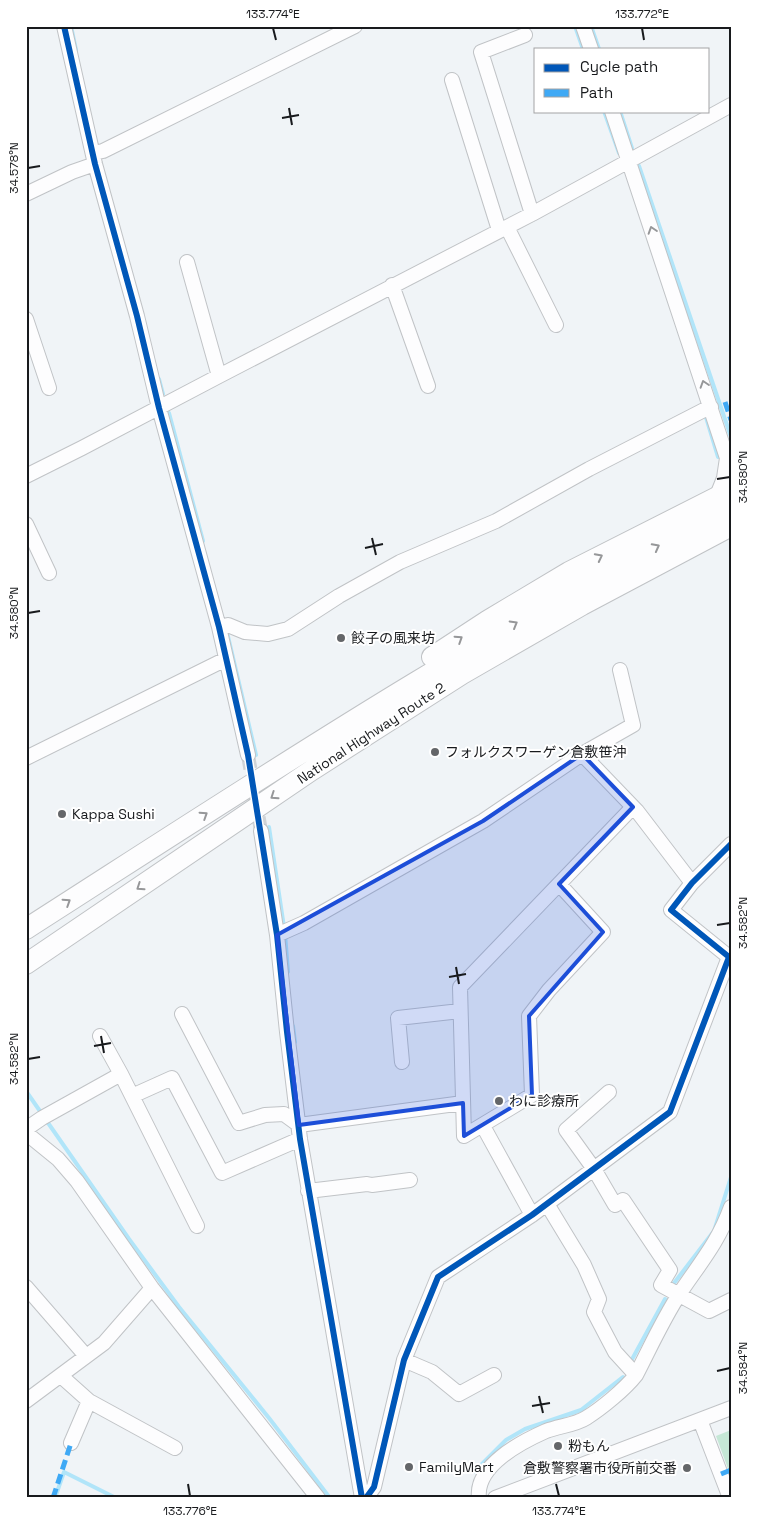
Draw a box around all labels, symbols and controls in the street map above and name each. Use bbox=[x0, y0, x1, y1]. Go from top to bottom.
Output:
text: 133.774°E bbox=[246, 6, 300, 22]
text: 133.772°E bbox=[615, 6, 669, 22]
legend bbox=[534, 48, 710, 112]
text: Cycle path bbox=[580, 57, 658, 76]
text: Path bbox=[580, 83, 613, 102]
text: 34.578°N bbox=[6, 142, 22, 194]
one-way arrow bbox=[648, 227, 658, 235]
one-way arrow bbox=[699, 381, 709, 389]
text: 34.580°N bbox=[735, 451, 751, 503]
one-way arrow bbox=[651, 543, 660, 553]
one-way arrow bbox=[593, 553, 602, 563]
text: 34.580°N bbox=[6, 587, 22, 639]
one-way arrow bbox=[508, 621, 517, 631]
place label: 餃子の風来坊 bbox=[351, 629, 435, 647]
marker: 餃子の風来坊 bbox=[335, 632, 347, 644]
one-way arrow bbox=[453, 636, 462, 646]
street label: National Highway Route 2 bbox=[294, 678, 448, 788]
place label: フォルクスワーゲン倉敷笹沖 bbox=[445, 743, 627, 761]
marker: フォルクスワーゲン倉敷笹沖 bbox=[429, 746, 441, 758]
one-way arrow bbox=[270, 790, 280, 799]
place label: Kappa Sushi bbox=[72, 805, 155, 823]
marker: Kappa Sushi bbox=[56, 808, 68, 820]
one-way arrow bbox=[199, 811, 208, 821]
one-way arrow bbox=[136, 881, 145, 890]
text: 34.582°N bbox=[735, 897, 751, 949]
one-way arrow bbox=[62, 899, 71, 909]
text: 34.582°N bbox=[6, 1033, 22, 1085]
place label: わに診療所 bbox=[509, 1092, 579, 1110]
marker: わに診療所 bbox=[493, 1095, 505, 1107]
text: 34.584°N bbox=[735, 1342, 751, 1394]
place label: 粉もん bbox=[568, 1437, 610, 1455]
marker: 粉もん bbox=[552, 1440, 564, 1452]
place label: FamilyMart bbox=[419, 1458, 494, 1476]
place label: 倉敷警察署市役所前交番 bbox=[523, 1459, 677, 1477]
marker: FamilyMart bbox=[403, 1461, 415, 1473]
marker: 倉敷警察署市役所前交番 bbox=[681, 1462, 693, 1474]
text: 133.776°E bbox=[163, 1503, 217, 1519]
text: 133.774°E bbox=[532, 1503, 586, 1519]

